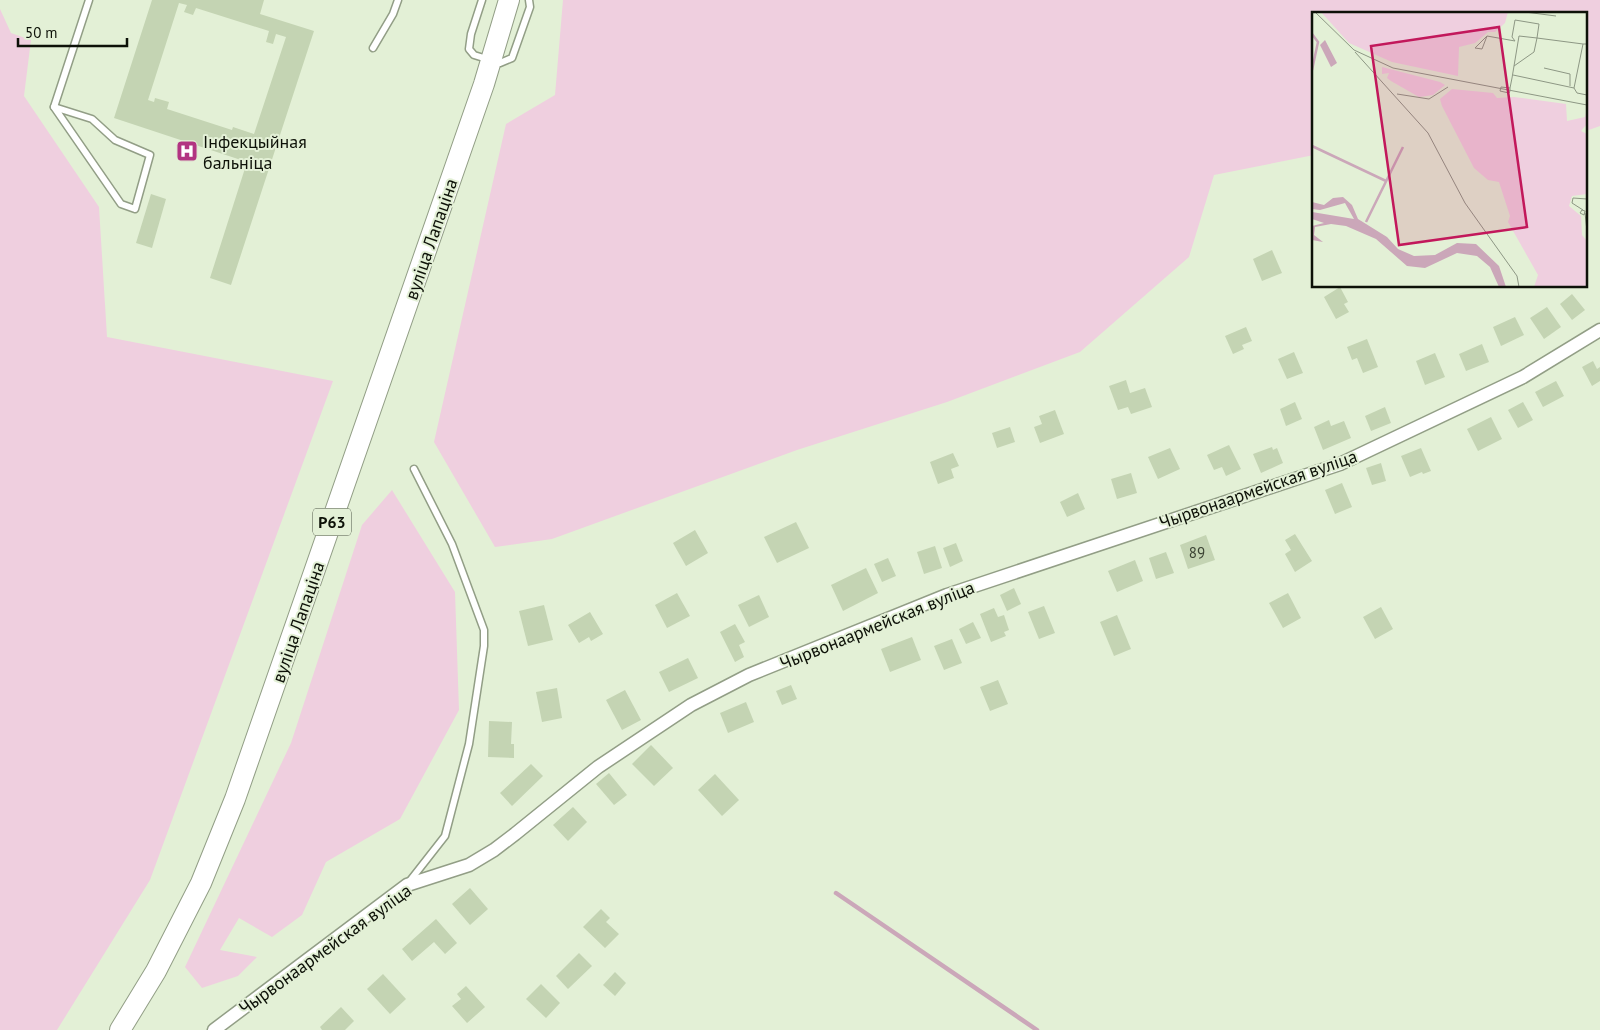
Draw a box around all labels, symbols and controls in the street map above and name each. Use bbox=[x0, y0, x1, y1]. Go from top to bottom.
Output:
inset map bbox=[1312, 12, 1588, 288]
scale bar bbox=[18, 15, 126, 47]
text: 50 m bbox=[25, 23, 58, 42]
place label: Інфекцыйная бальніца bbox=[203, 130, 307, 174]
hospital icon: Інфекцыйная бальніца bbox=[175, 139, 199, 163]
street label: вуліца Лапаціна bbox=[400, 175, 462, 303]
street label: Чырвонаармейская вуліца bbox=[1156, 444, 1360, 534]
road number: Р63 bbox=[313, 508, 351, 536]
house number: 89 bbox=[1189, 543, 1205, 562]
street label: вуліца Лапаціна bbox=[267, 558, 329, 686]
street label: Чырвонаармейская вуліца bbox=[776, 575, 978, 675]
street label: Чырвонаармейская вуліца bbox=[234, 879, 416, 1019]

